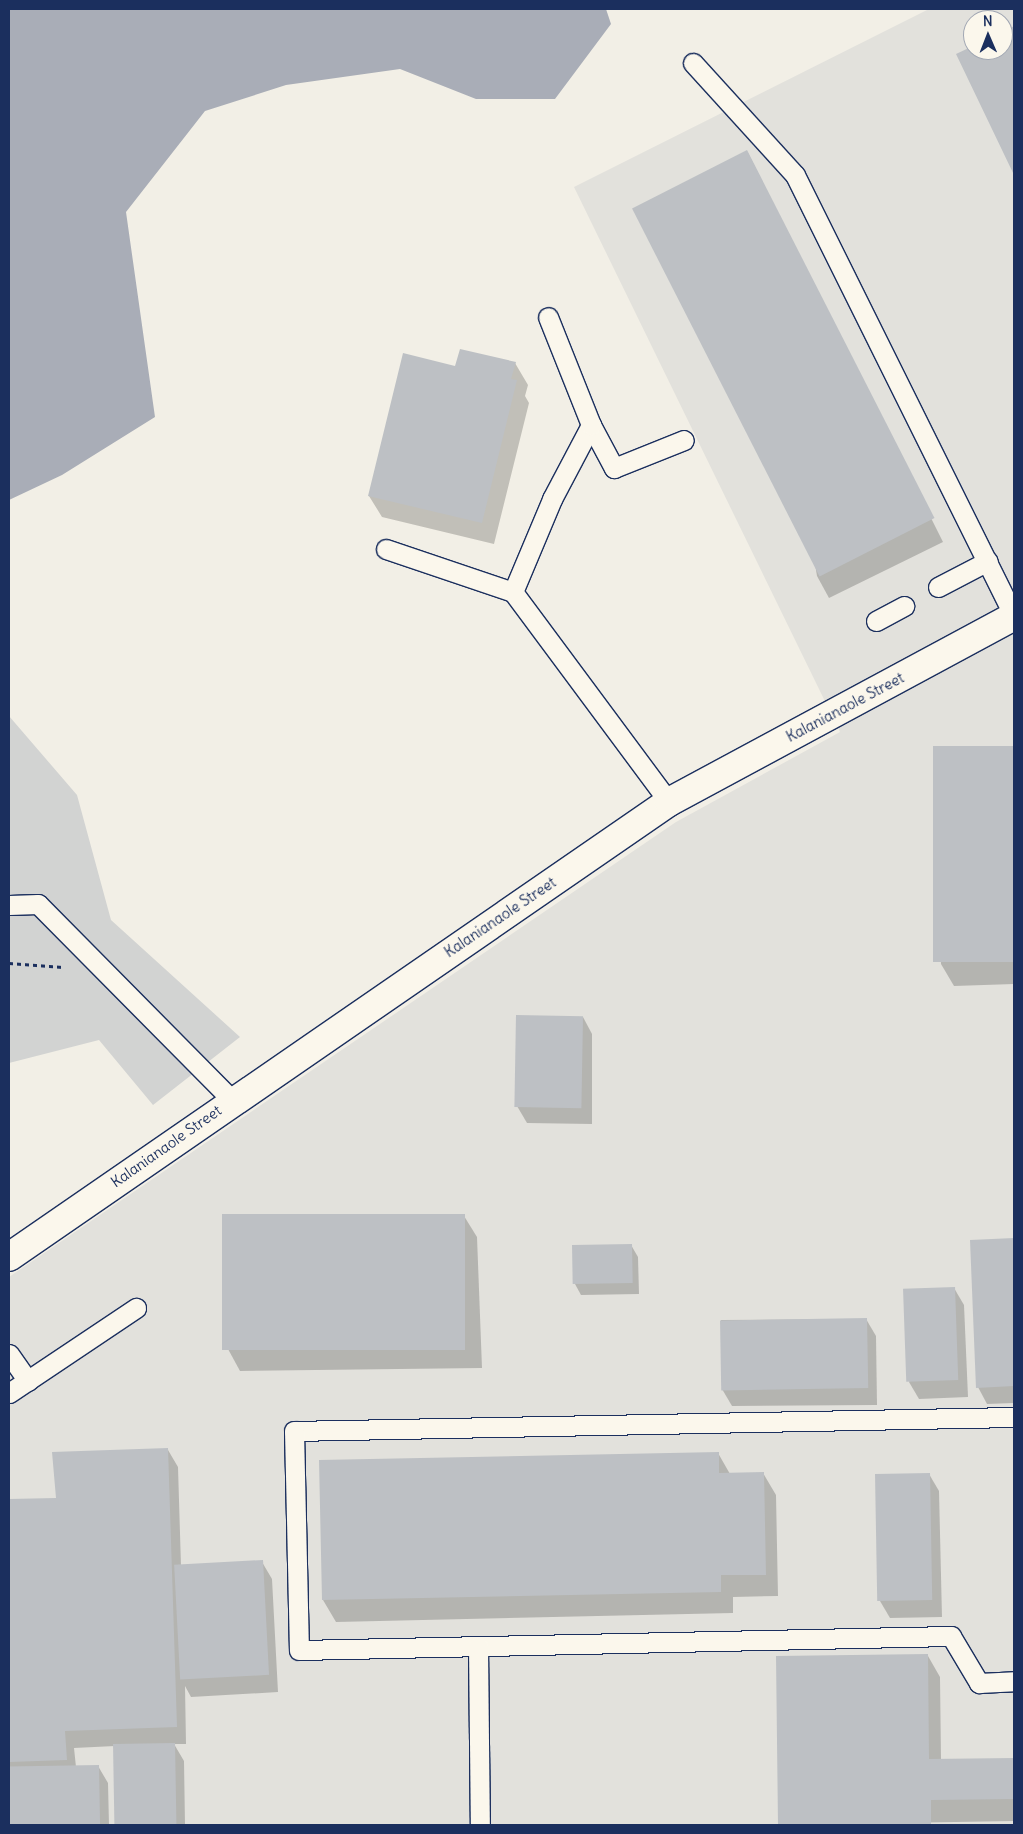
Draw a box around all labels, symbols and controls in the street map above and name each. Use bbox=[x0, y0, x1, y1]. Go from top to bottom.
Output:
north arrow bbox=[963, 10, 1013, 60]
text: N bbox=[983, 12, 993, 30]
street label: Kalanianaole Street bbox=[783, 668, 907, 746]
street label: Kalanianaole Street bbox=[441, 873, 559, 961]
street label: Kalanianaole Street bbox=[107, 1101, 225, 1191]

